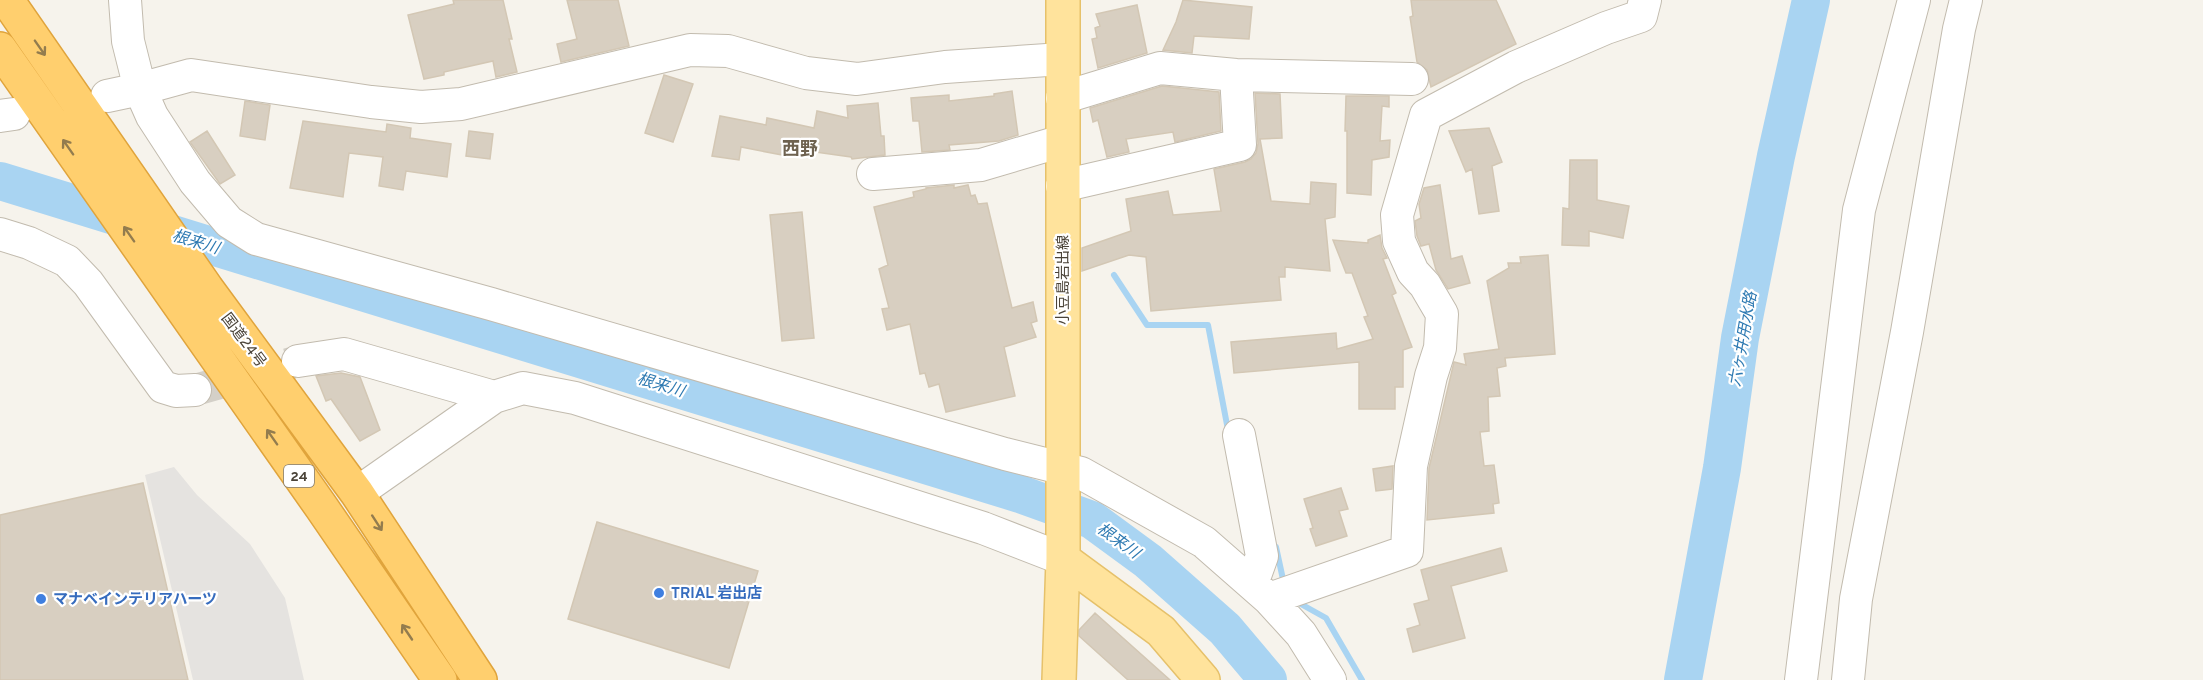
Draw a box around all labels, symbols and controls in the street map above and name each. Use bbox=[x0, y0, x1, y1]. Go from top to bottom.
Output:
one-way arrow bbox=[34, 39, 46, 56]
one-way arrow bbox=[62, 139, 74, 156]
district label: 西野 bbox=[782, 139, 818, 162]
one-way arrow bbox=[123, 226, 135, 243]
water label: 根来川 bbox=[170, 226, 223, 260]
street label: 小豆島岩出線 bbox=[1055, 235, 1074, 325]
water label: 六ヶ井用水路 bbox=[1726, 288, 1762, 388]
street label: 国道24号 bbox=[216, 310, 269, 372]
water label: 根来川 bbox=[635, 369, 688, 403]
one-way arrow bbox=[266, 429, 278, 446]
road number: 24 bbox=[284, 465, 314, 487]
one-way arrow bbox=[371, 515, 383, 531]
water label: 根来川 bbox=[1093, 519, 1145, 565]
place label: TRIAL 岩出店 bbox=[671, 585, 762, 604]
marker: TRIAL 岩出店 bbox=[652, 586, 666, 600]
place label: マナベインテリアハーツ bbox=[53, 591, 217, 610]
marker: マナベインテリアハーツ bbox=[34, 592, 48, 606]
one-way arrow bbox=[401, 624, 413, 640]

